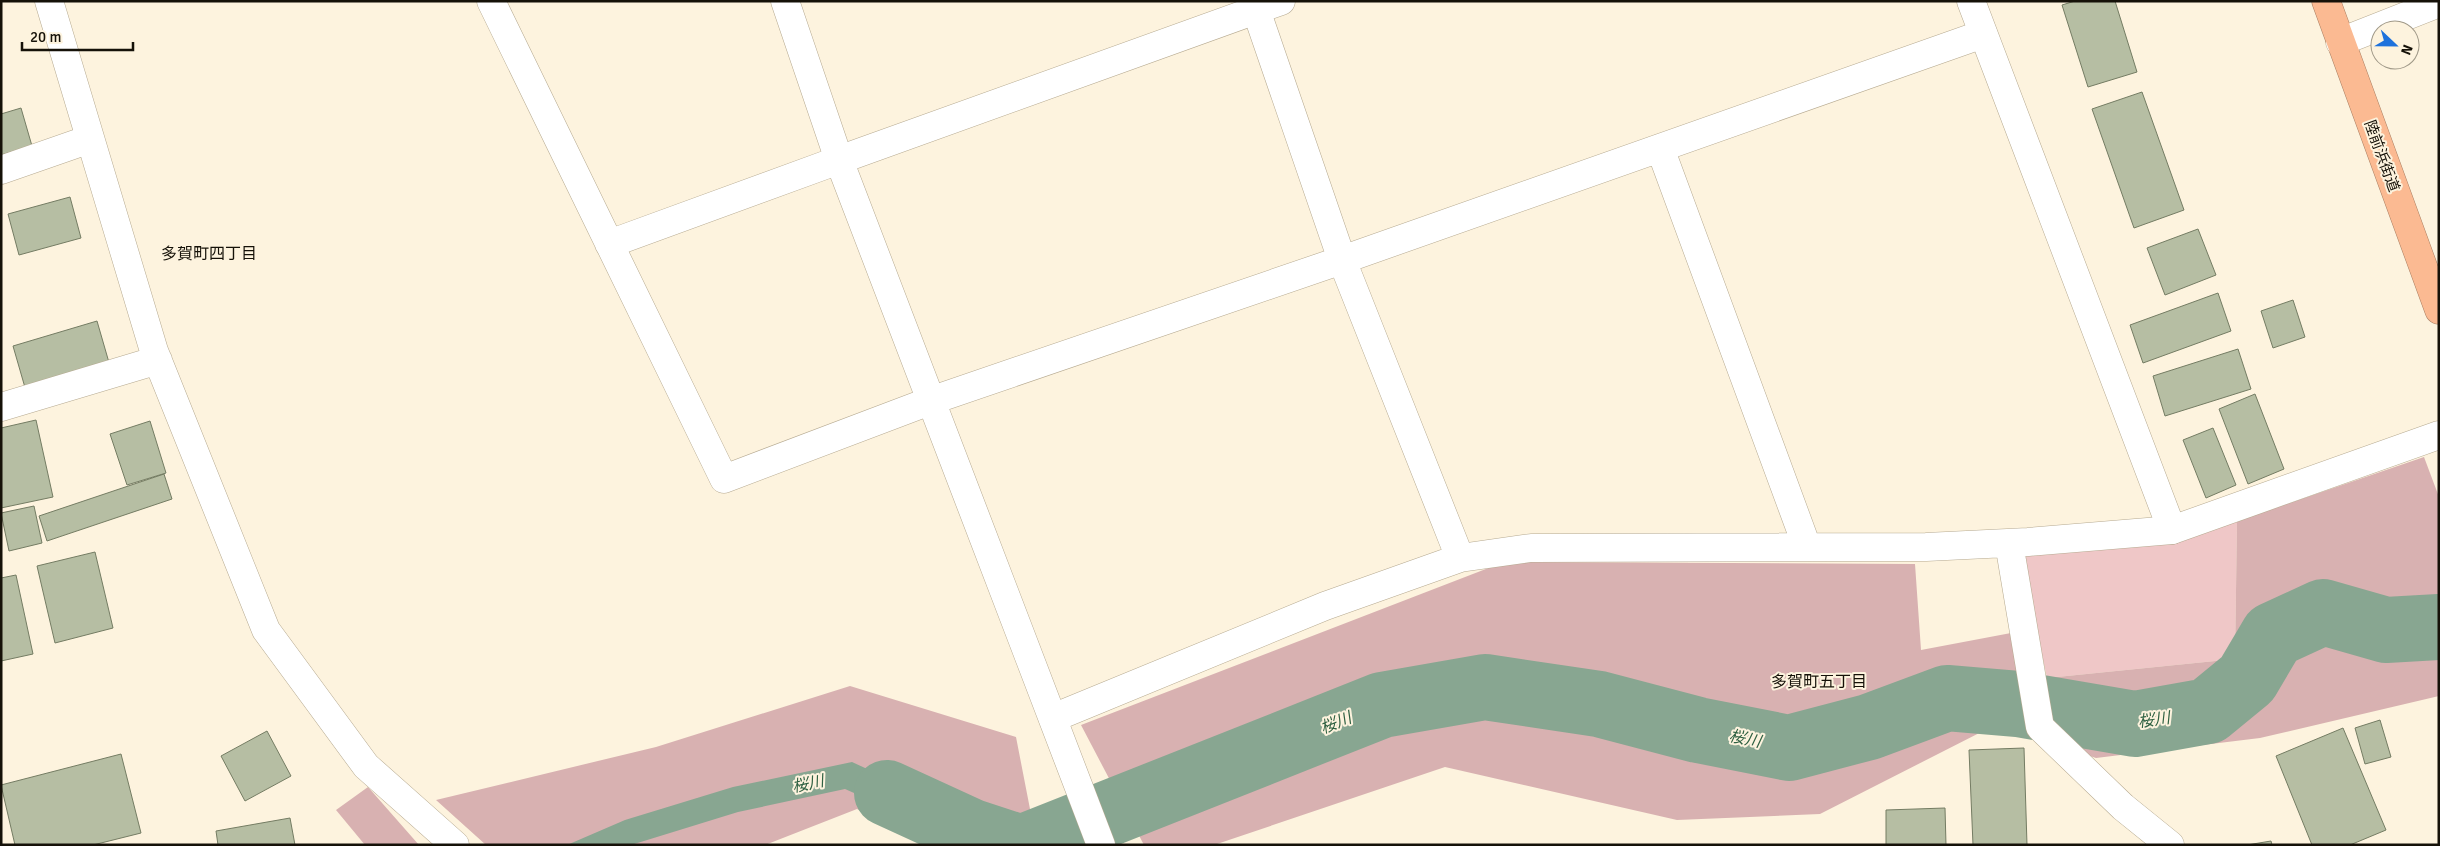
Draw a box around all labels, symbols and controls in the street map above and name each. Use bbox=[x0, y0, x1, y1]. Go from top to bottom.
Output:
scale bar bbox=[22, 20, 134, 52]
north arrow bbox=[2370, 20, 2420, 70]
text: 20 m bbox=[30, 28, 61, 46]
text: N bbox=[2397, 42, 2416, 57]
street label: 陸前浜街道 bbox=[2361, 118, 2403, 194]
district label: 多賀町四丁目 bbox=[161, 244, 257, 264]
district label: 多賀町五丁目 bbox=[1771, 672, 1867, 692]
water label: 桜川 bbox=[1317, 707, 1356, 738]
water label: 桜川 bbox=[2137, 708, 2173, 732]
water label: 桜川 bbox=[1727, 726, 1765, 752]
water label: 桜川 bbox=[790, 770, 828, 797]

